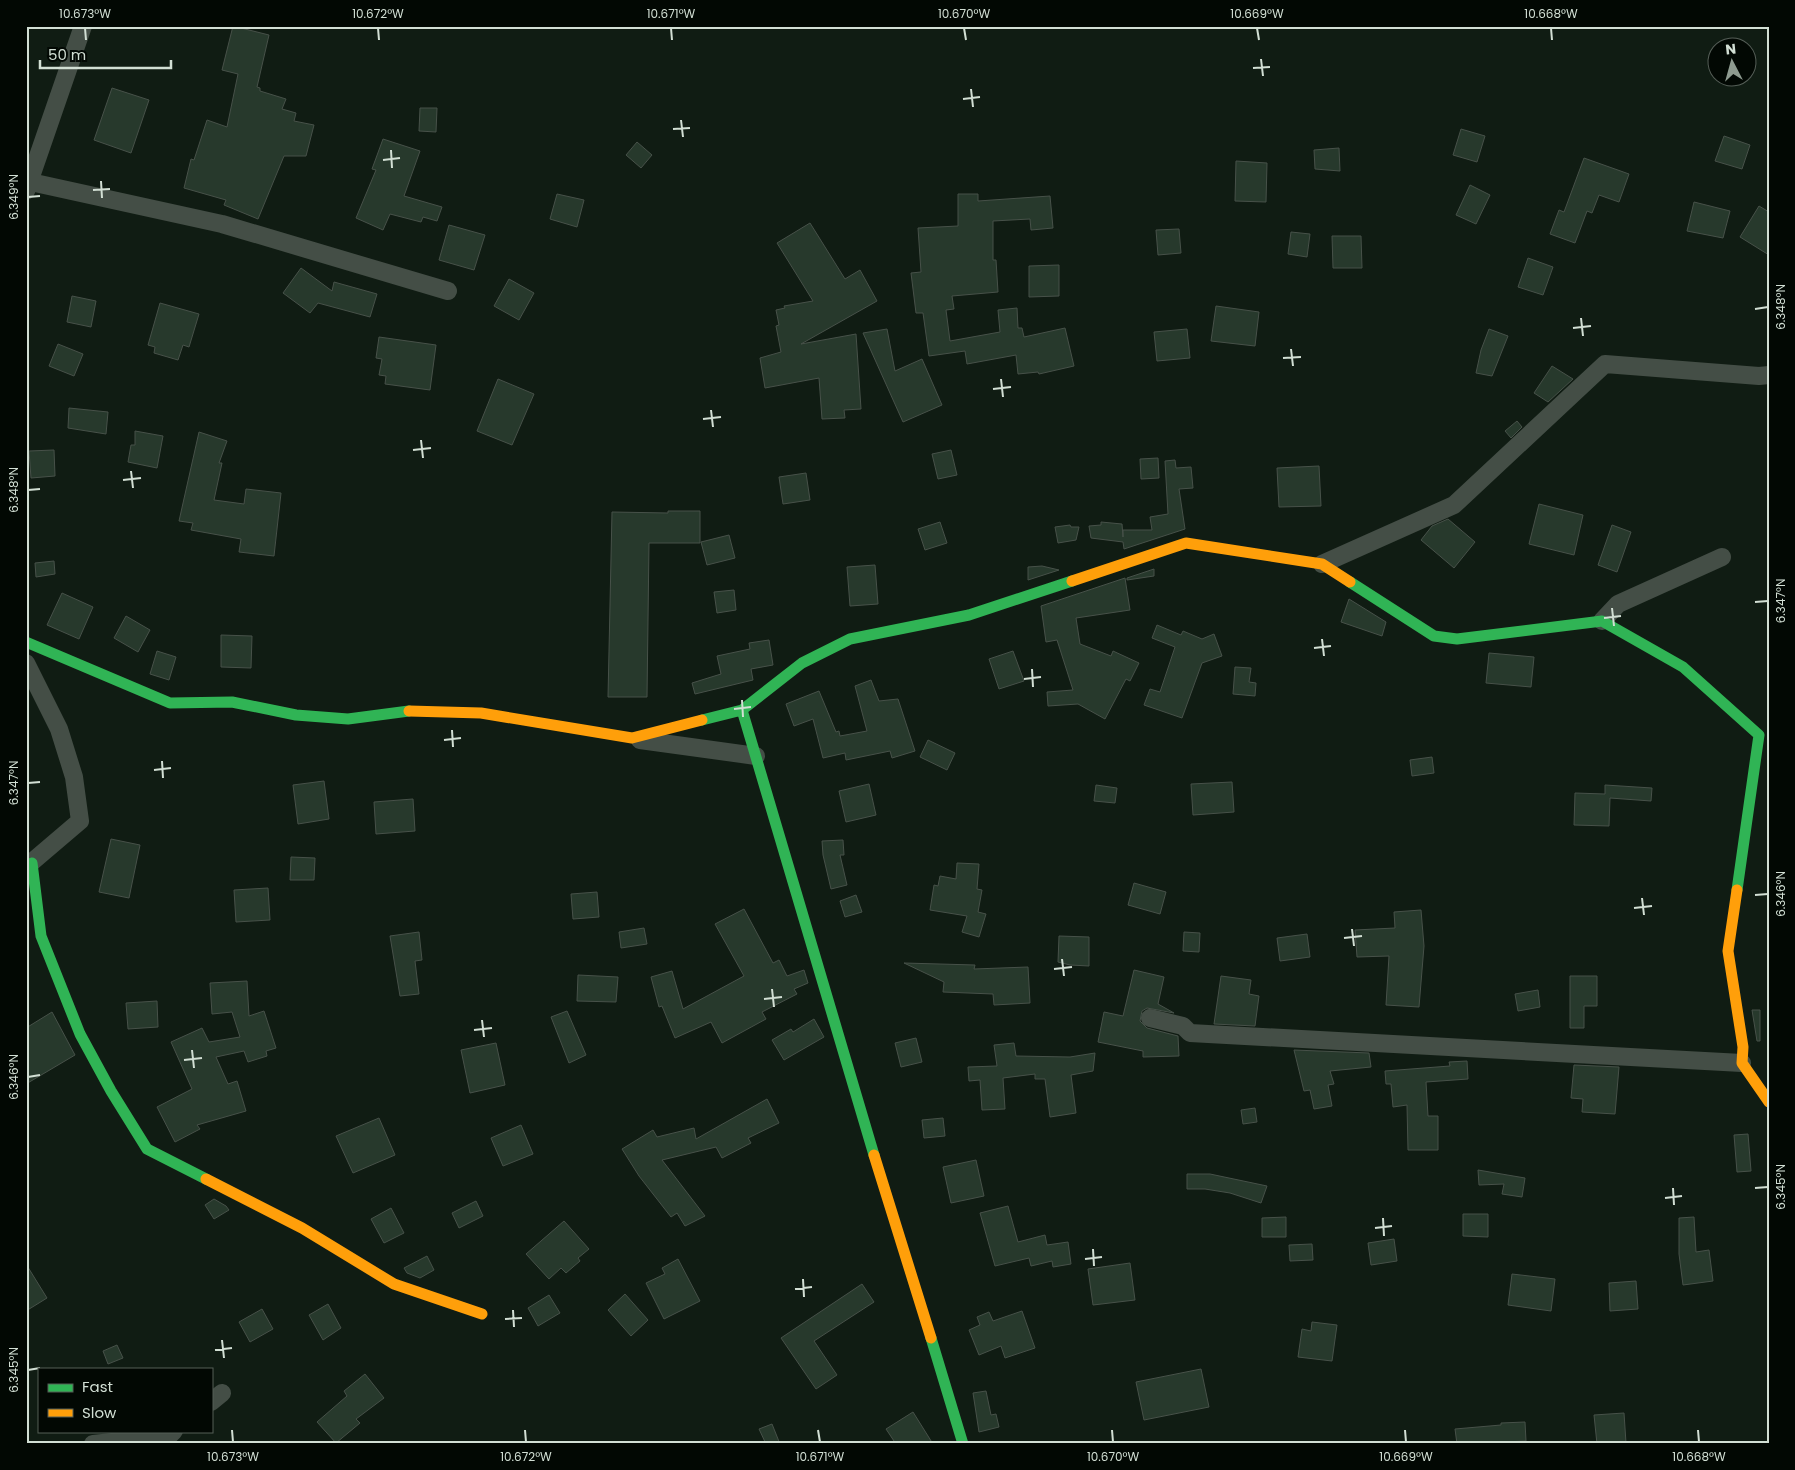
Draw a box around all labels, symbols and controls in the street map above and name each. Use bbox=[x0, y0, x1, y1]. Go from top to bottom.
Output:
text: 10.673°W bbox=[59, 5, 111, 22]
text: 10.672°W bbox=[352, 5, 404, 22]
text: 10.671°W bbox=[647, 5, 696, 22]
text: 10.670°W bbox=[938, 5, 990, 22]
text: 10.669°W bbox=[1230, 5, 1284, 22]
text: 10.668°W bbox=[1524, 5, 1578, 22]
scale bar bbox=[40, 38, 171, 70]
north arrow bbox=[1708, 38, 1758, 88]
text: N bbox=[1724, 39, 1737, 60]
text: 50 m bbox=[48, 44, 86, 65]
text: 6.349°N bbox=[5, 174, 22, 220]
text: 6.348°N bbox=[1772, 284, 1789, 330]
text: 6.348°N bbox=[5, 467, 22, 513]
text: 6.347°N bbox=[1772, 579, 1789, 623]
text: 6.347°N bbox=[5, 761, 22, 805]
text: 6.346°N bbox=[1772, 871, 1789, 917]
text: 6.346°N bbox=[5, 1054, 22, 1100]
text: 6.345°N bbox=[1772, 1164, 1789, 1210]
text: 6.345°N bbox=[5, 1347, 22, 1393]
legend bbox=[38, 1368, 212, 1432]
text: Fast bbox=[82, 1376, 113, 1397]
text: Slow bbox=[82, 1402, 117, 1423]
text: 10.673°W bbox=[207, 1448, 259, 1465]
text: 10.672°W bbox=[500, 1448, 552, 1465]
text: 10.671°W bbox=[796, 1448, 845, 1465]
text: 10.670°W bbox=[1087, 1448, 1139, 1465]
text: 10.669°W bbox=[1379, 1448, 1433, 1465]
text: 10.668°W bbox=[1672, 1448, 1726, 1465]

